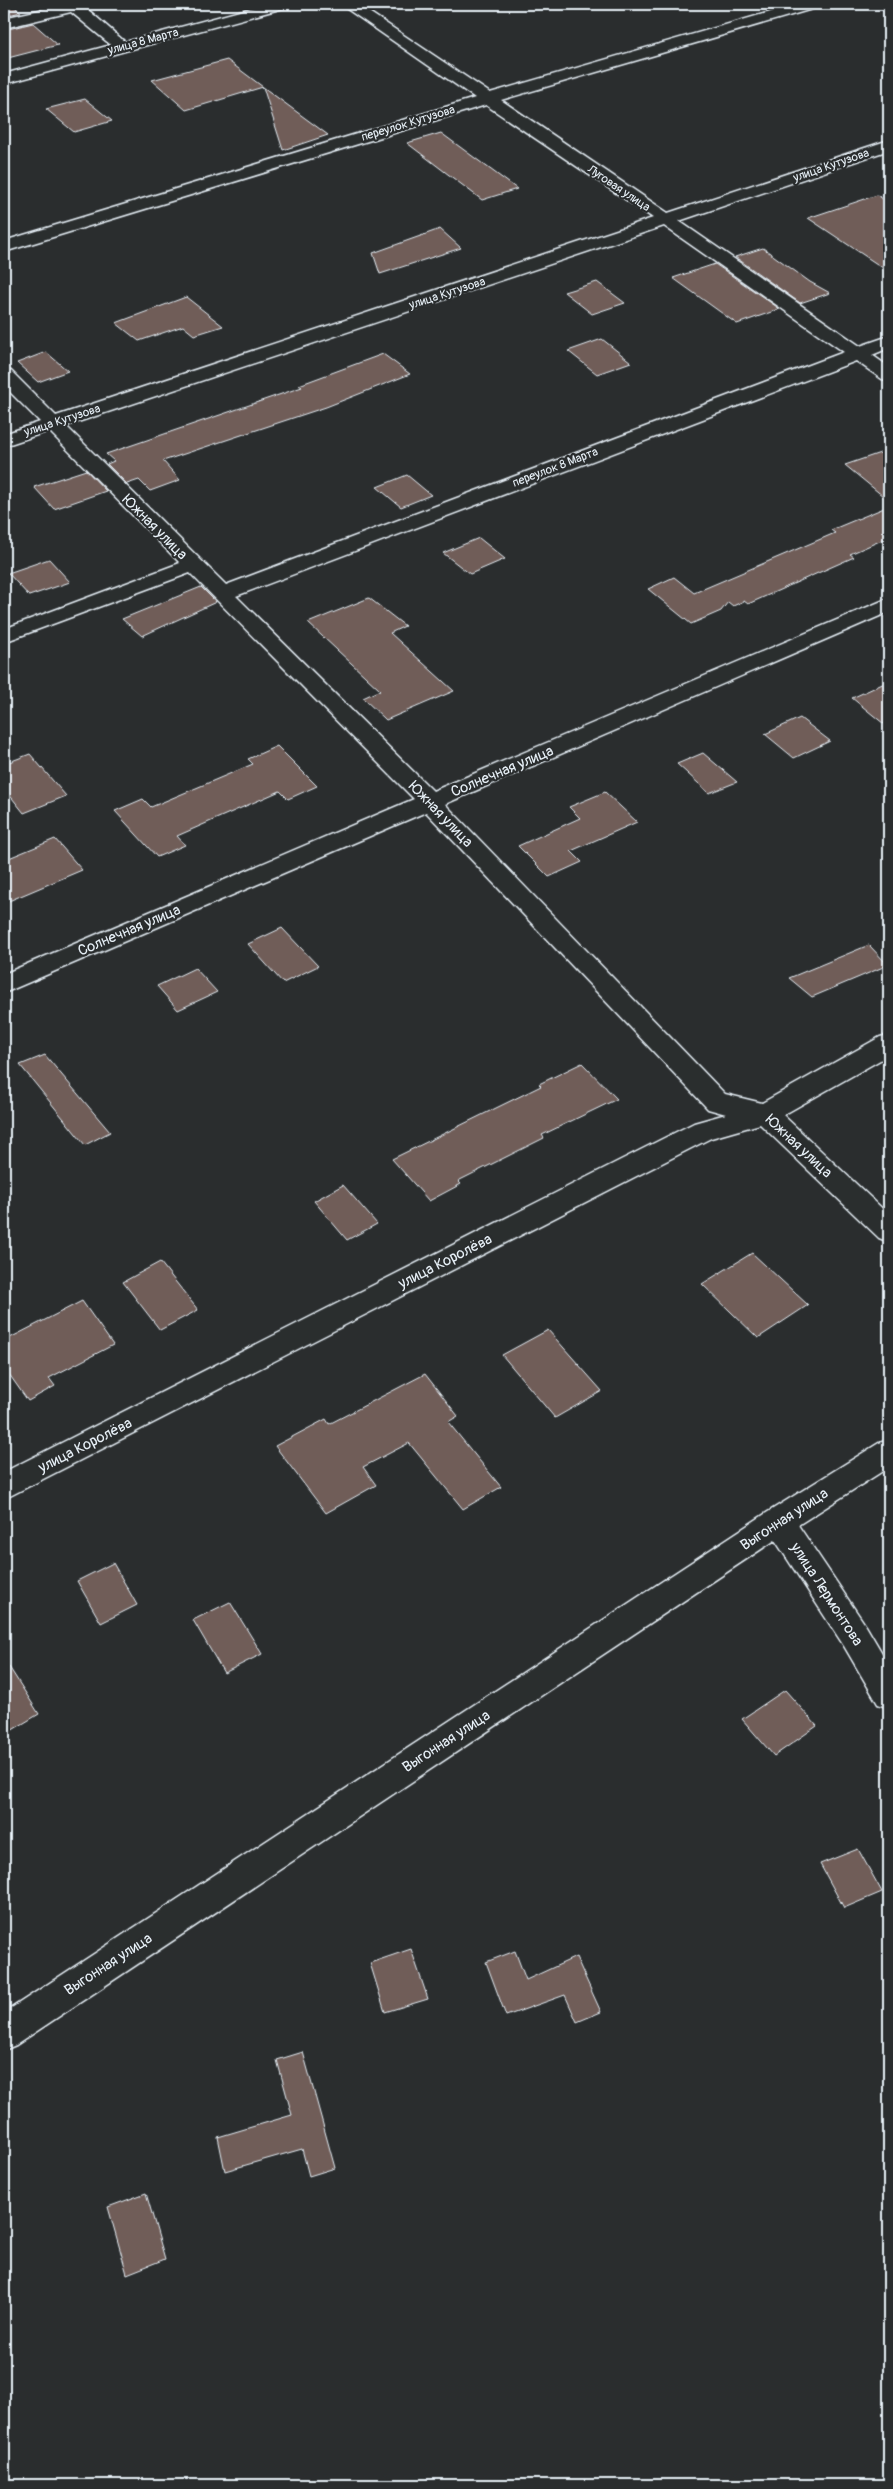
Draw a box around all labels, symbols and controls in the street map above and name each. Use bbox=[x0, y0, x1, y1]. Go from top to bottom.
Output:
street label: улица 8 Марта bbox=[105, 25, 181, 58]
street label: переулок Кутузова bbox=[359, 102, 457, 145]
street label: улица Кутузова bbox=[790, 145, 872, 186]
street label: Луговая улица bbox=[584, 161, 653, 215]
street label: улица Кутузова bbox=[406, 274, 488, 313]
street label: улица Кутузова bbox=[21, 401, 103, 440]
street label: переулок 8 Марта bbox=[510, 444, 600, 491]
street label: Южная улица bbox=[118, 491, 191, 564]
street label: Солнечная улица bbox=[448, 741, 556, 802]
street label: Южная улица bbox=[404, 777, 477, 851]
street label: Солнечная улица bbox=[75, 900, 183, 961]
street label: Южная улица bbox=[761, 1111, 836, 1182]
street label: улица Королёва bbox=[394, 1230, 495, 1294]
street label: улица Королёва bbox=[34, 1414, 135, 1478]
street label: Выгонная улица bbox=[737, 1484, 832, 1555]
street label: улица Лермонтова bbox=[786, 1538, 867, 1650]
street label: Выгонная улица bbox=[399, 1706, 494, 1777]
street label: Выгонная улица bbox=[61, 1929, 156, 2000]

